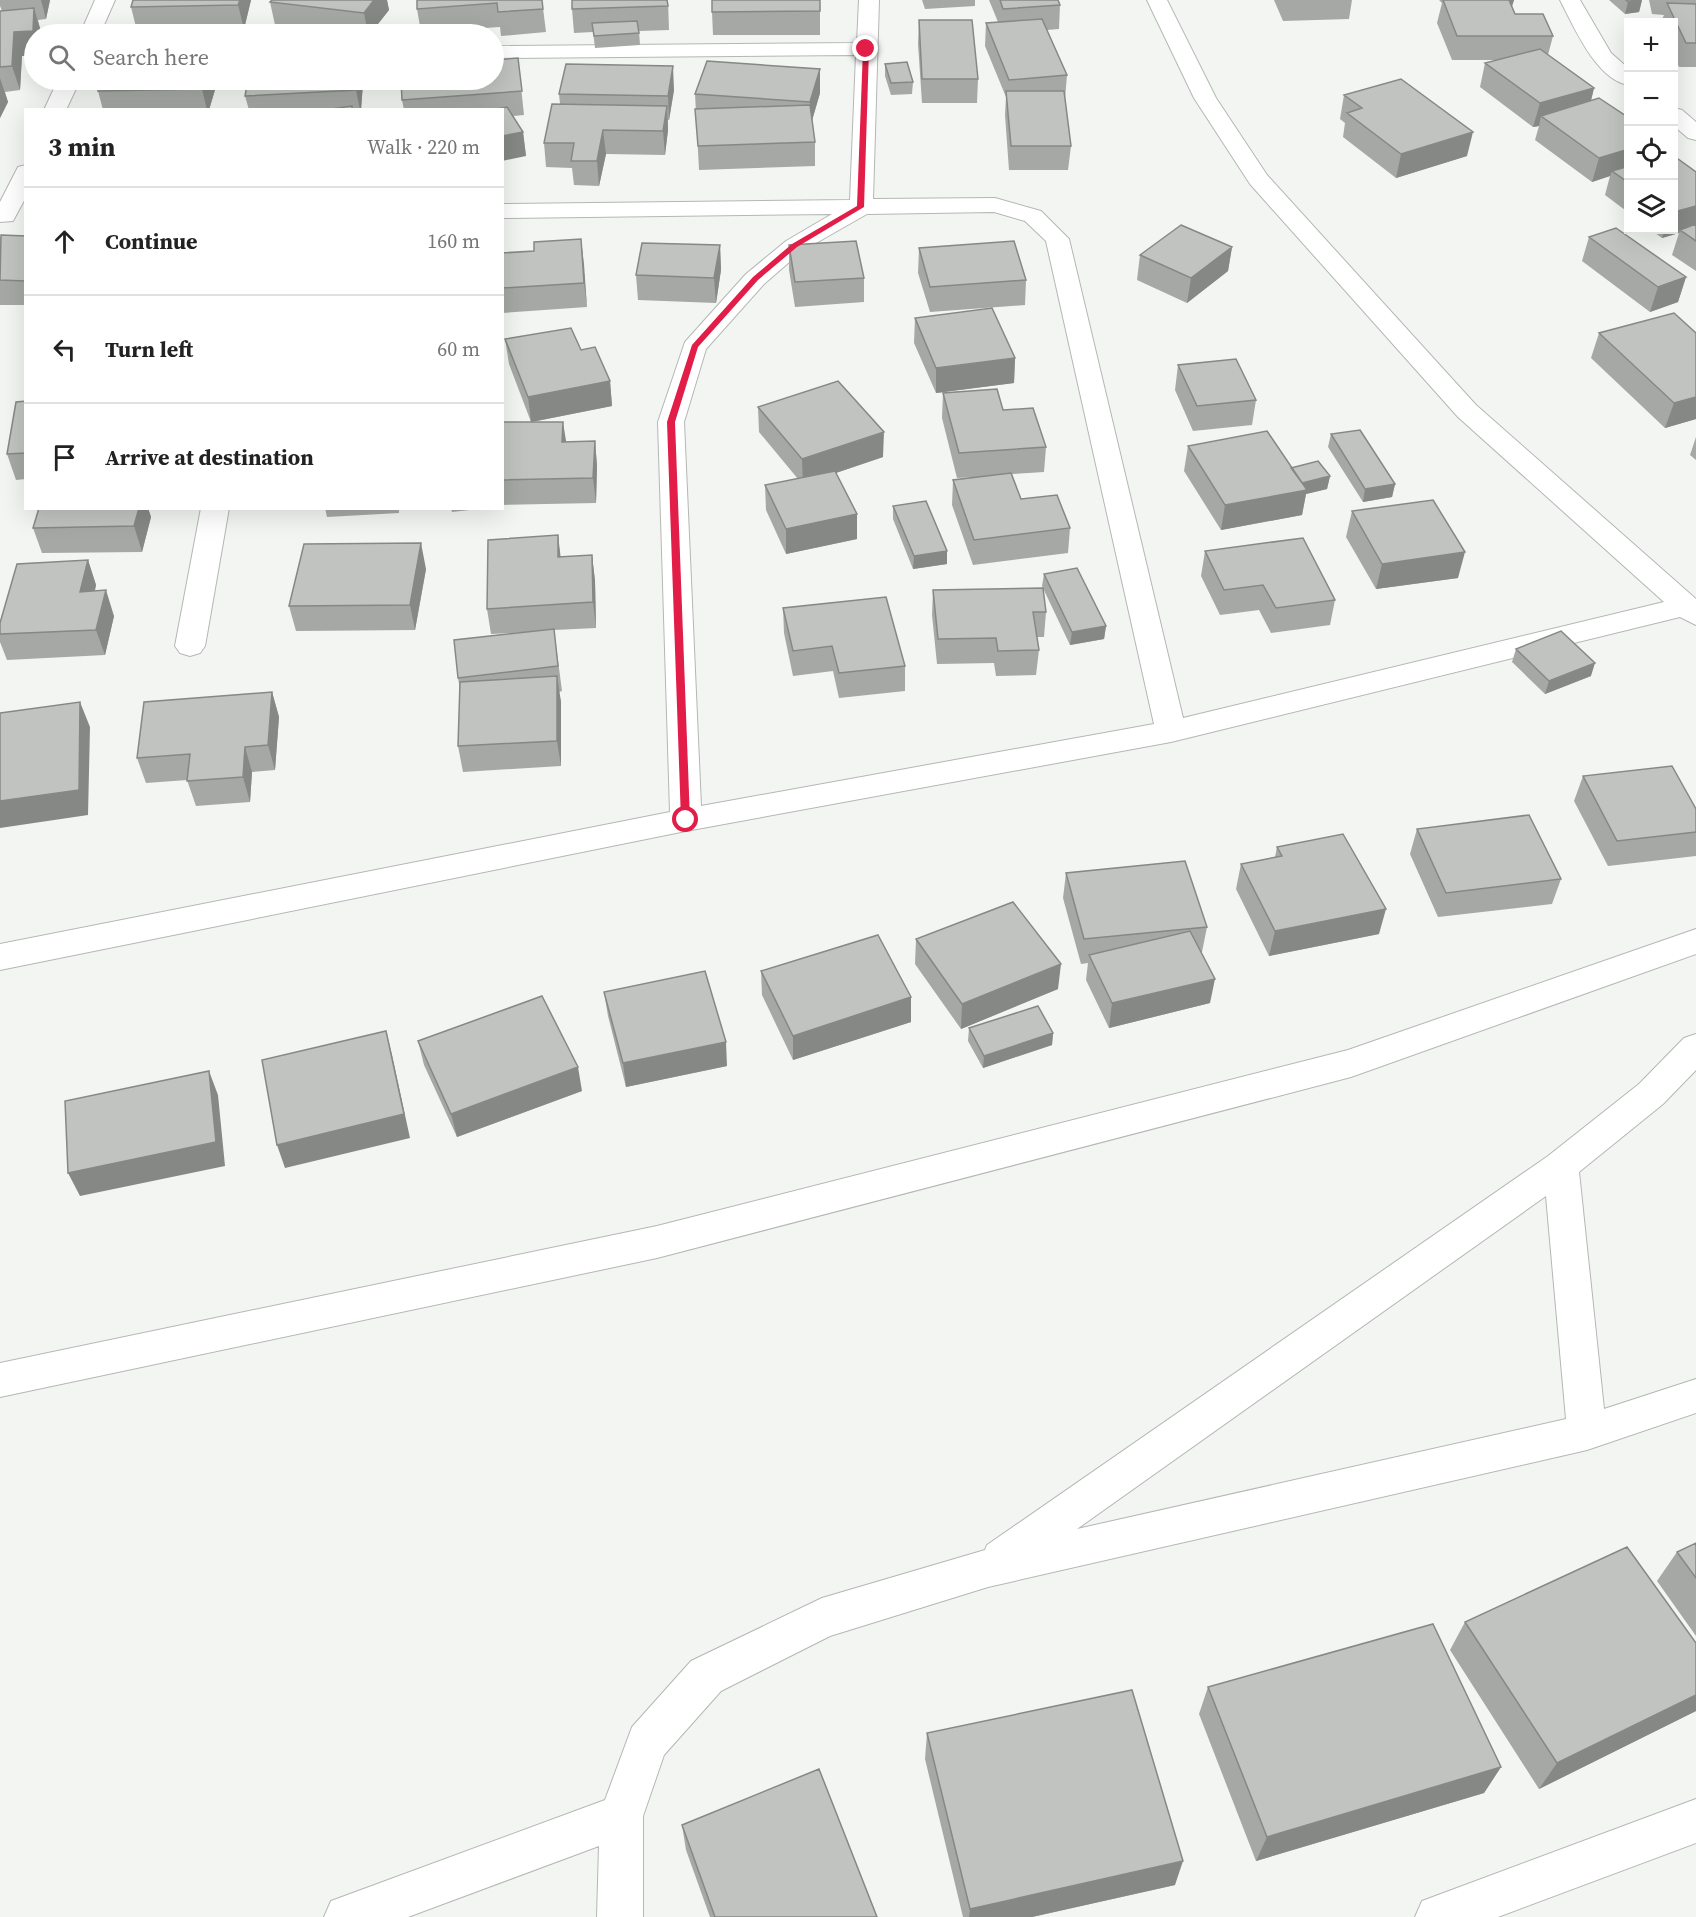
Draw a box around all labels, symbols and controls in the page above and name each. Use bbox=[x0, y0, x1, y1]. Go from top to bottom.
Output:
map controls bbox=[1624, 18, 1678, 234]
button: + bbox=[1624, 18, 1678, 72]
search box bbox=[24, 24, 504, 90]
route end bbox=[852, 35, 878, 61]
icon: search bbox=[45, 41, 78, 74]
text: Search here bbox=[93, 42, 209, 72]
button: − bbox=[1624, 72, 1678, 126]
button: locate bbox=[1624, 126, 1678, 180]
text: 3 min bbox=[48, 129, 115, 165]
text: Walk · 220 m bbox=[367, 133, 480, 161]
button: layers bbox=[1624, 180, 1678, 234]
icon: ahead bbox=[48, 225, 81, 258]
text: Continue bbox=[105, 226, 198, 256]
text: 160 m bbox=[427, 227, 480, 255]
icon: left bbox=[48, 333, 81, 366]
text: Turn left bbox=[105, 334, 193, 364]
text: 60 m bbox=[437, 335, 480, 363]
icon: arrive bbox=[48, 441, 81, 474]
text: Arrive at destination bbox=[105, 442, 314, 472]
route start bbox=[672, 806, 698, 832]

